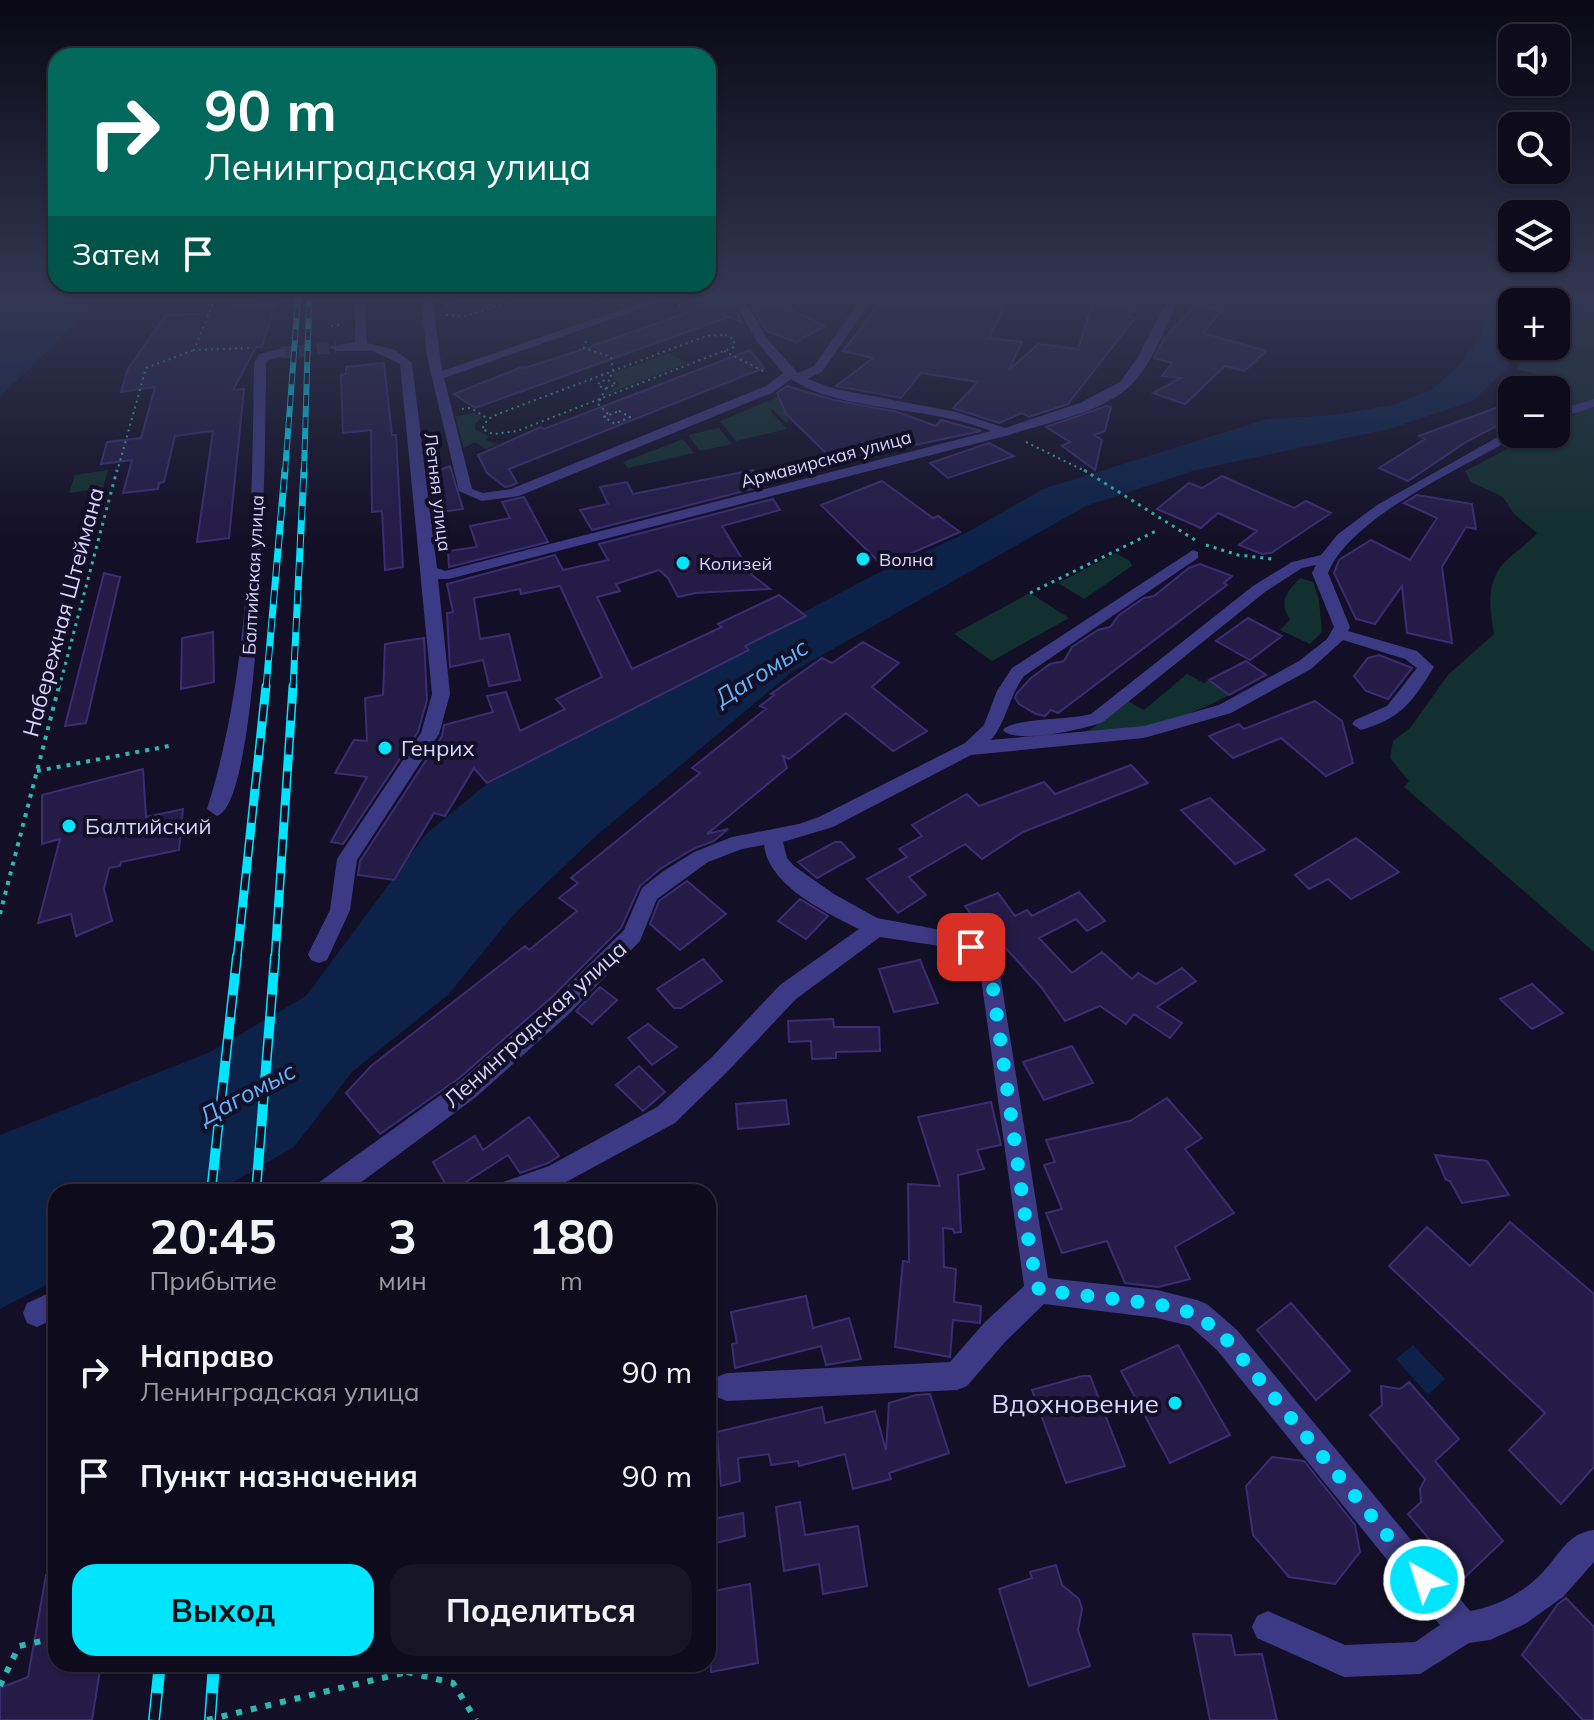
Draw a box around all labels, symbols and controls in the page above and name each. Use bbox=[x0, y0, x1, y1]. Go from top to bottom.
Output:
map controls bbox=[1498, 24, 1570, 448]
button: sound bbox=[1498, 24, 1570, 96]
text: 90 m bbox=[204, 75, 337, 145]
icon: right bbox=[72, 80, 176, 184]
button: search bbox=[1498, 112, 1570, 184]
text: Ленинградская улица bbox=[204, 144, 591, 189]
button: layers bbox=[1498, 200, 1570, 272]
icon: arrive bbox=[176, 232, 220, 276]
text: Затем bbox=[72, 235, 160, 273]
button: + bbox=[1498, 288, 1570, 360]
button: − bbox=[1498, 376, 1570, 448]
street label: Армавирская улица bbox=[738, 425, 914, 493]
street label: Летняя улица bbox=[419, 431, 457, 553]
street label: Набережная Штеймана bbox=[16, 484, 110, 740]
street label: Балтийская улица bbox=[237, 494, 269, 656]
place label: Волна bbox=[879, 548, 934, 571]
marker: Волна bbox=[854, 550, 872, 568]
place label: Колизей bbox=[699, 552, 772, 575]
marker: Колизей bbox=[674, 554, 692, 572]
water label: Дагомыс bbox=[707, 632, 813, 714]
place label: Генрих bbox=[401, 734, 474, 762]
marker: Генрих bbox=[376, 739, 394, 757]
place label: Балтийский bbox=[85, 812, 212, 840]
marker: Балтийский bbox=[60, 817, 78, 835]
pin bbox=[937, 913, 1005, 981]
icon: arrive bbox=[949, 925, 993, 969]
street label: Ленинградская улица bbox=[438, 934, 632, 1114]
water label: Дагомыс bbox=[192, 1055, 300, 1132]
text: 20:45 bbox=[150, 1206, 277, 1266]
text: 3 bbox=[388, 1206, 417, 1266]
text: 180 bbox=[528, 1206, 615, 1266]
text: Прибытие bbox=[149, 1264, 277, 1297]
text: мин bbox=[378, 1264, 427, 1297]
text: m bbox=[560, 1264, 583, 1297]
text: Направо bbox=[140, 1337, 274, 1375]
icon: right bbox=[72, 1350, 116, 1394]
text: 90 m bbox=[622, 1353, 692, 1391]
text: Ленинградская улица bbox=[140, 1375, 420, 1408]
place label: Вдохновение bbox=[992, 1387, 1159, 1420]
marker: Вдохновение bbox=[1166, 1394, 1184, 1412]
icon: arrive bbox=[72, 1454, 116, 1498]
text: Пункт назначения bbox=[140, 1457, 418, 1495]
text: 90 m bbox=[622, 1457, 692, 1495]
position arrow bbox=[1382, 1538, 1466, 1622]
button: Выход bbox=[72, 1564, 374, 1656]
button: Поделиться bbox=[390, 1564, 692, 1656]

